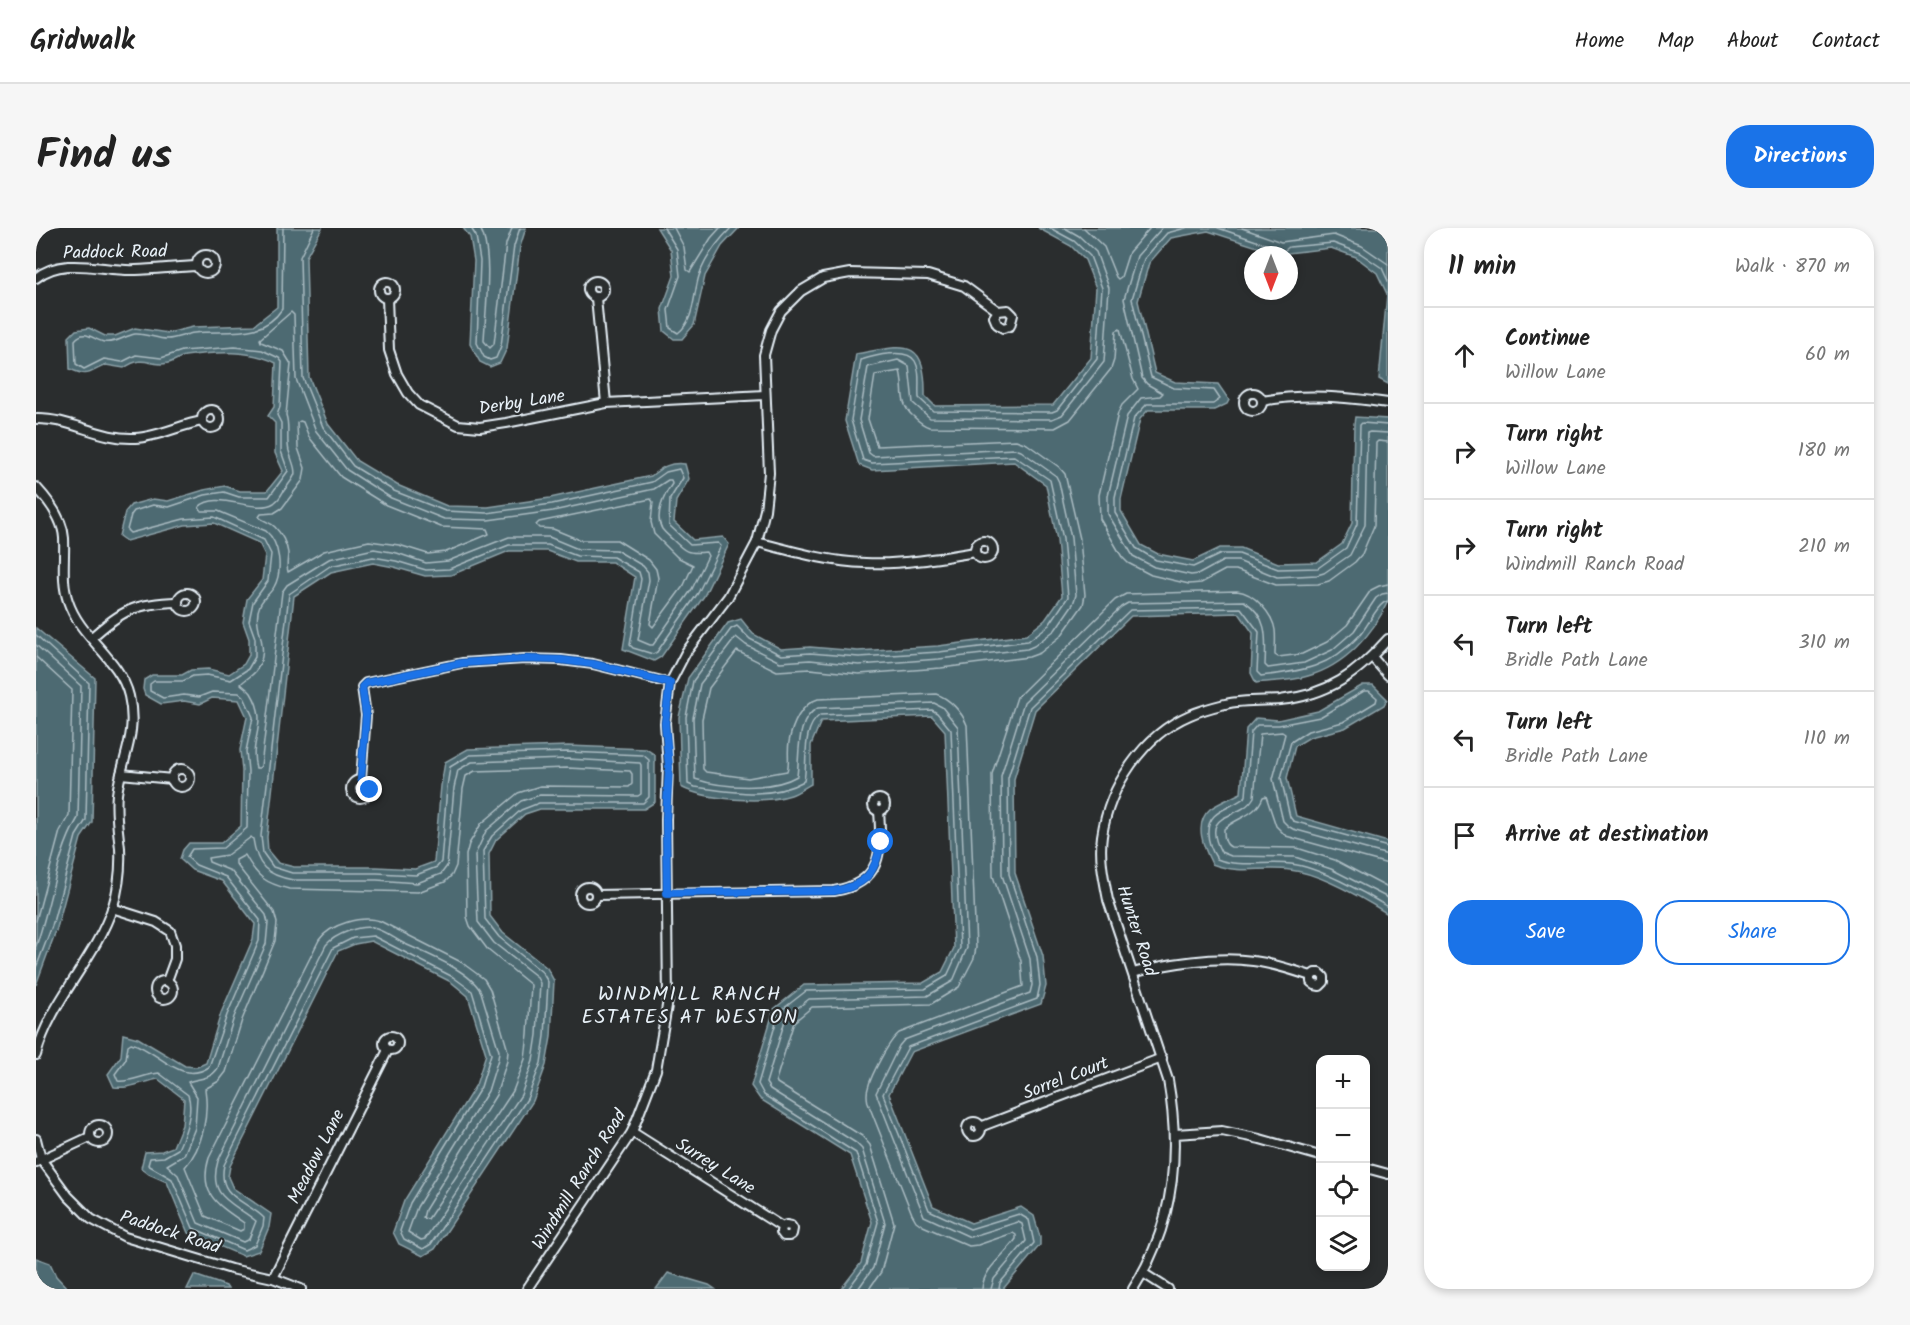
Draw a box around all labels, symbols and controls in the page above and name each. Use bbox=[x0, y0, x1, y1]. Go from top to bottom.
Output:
text: Gridwalk bbox=[30, 19, 135, 64]
text: Home bbox=[1575, 25, 1624, 58]
text: Map bbox=[1657, 25, 1694, 58]
text: About bbox=[1727, 25, 1778, 58]
text: Contact bbox=[1811, 25, 1880, 58]
text: Find us bbox=[36, 123, 172, 190]
button: Directions bbox=[1726, 125, 1874, 188]
street label: Paddock Road bbox=[63, 238, 168, 268]
north arrow bbox=[1244, 246, 1298, 300]
text: 11 min bbox=[1448, 246, 1516, 288]
text: Walk · 870 m bbox=[1735, 251, 1850, 283]
text: Continue bbox=[1505, 322, 1590, 357]
icon: ahead bbox=[1448, 339, 1481, 372]
text: 60 m bbox=[1805, 339, 1850, 371]
text: Willow Lane bbox=[1505, 357, 1606, 389]
street label: Derby Lane bbox=[477, 382, 567, 424]
text: Turn right bbox=[1505, 418, 1603, 453]
icon: right bbox=[1448, 435, 1481, 468]
text: 180 m bbox=[1798, 435, 1850, 467]
text: Willow Lane bbox=[1505, 453, 1606, 485]
text: Turn right bbox=[1505, 514, 1603, 549]
icon: right bbox=[1448, 531, 1481, 564]
text: 210 m bbox=[1798, 531, 1850, 563]
text: Windmill Ranch Road bbox=[1505, 549, 1684, 581]
text: Turn left bbox=[1505, 610, 1592, 645]
icon: left bbox=[1448, 627, 1481, 660]
text: 310 m bbox=[1798, 627, 1850, 659]
text: Bridle Path Lane bbox=[1505, 645, 1648, 677]
text: Turn left bbox=[1505, 706, 1592, 741]
icon: left bbox=[1448, 723, 1481, 756]
text: 110 m bbox=[1804, 723, 1850, 755]
text: Bridle Path Lane bbox=[1505, 741, 1648, 773]
route end bbox=[356, 776, 382, 802]
text: Arrive at destination bbox=[1505, 818, 1708, 853]
icon: arrive bbox=[1448, 819, 1481, 852]
route start bbox=[867, 828, 893, 854]
street label: Hunter Road bbox=[1108, 882, 1165, 981]
button: Save bbox=[1448, 900, 1643, 965]
button: Share bbox=[1655, 900, 1850, 965]
district label: WINDMILL RANCH ESTATES AT WESTON bbox=[581, 979, 799, 1034]
street label: Sorrel Court bbox=[1019, 1049, 1114, 1109]
map controls bbox=[1316, 1055, 1370, 1271]
button: + bbox=[1316, 1055, 1370, 1109]
street label: Windmill Ranch Road bbox=[525, 1103, 636, 1256]
street label: Meadow Lane bbox=[281, 1104, 353, 1210]
button: − bbox=[1316, 1109, 1370, 1163]
street label: Surrey Lane bbox=[669, 1131, 761, 1203]
button: locate bbox=[1316, 1163, 1370, 1217]
street label: Paddock Road bbox=[116, 1203, 225, 1263]
button: layers bbox=[1316, 1217, 1370, 1271]

